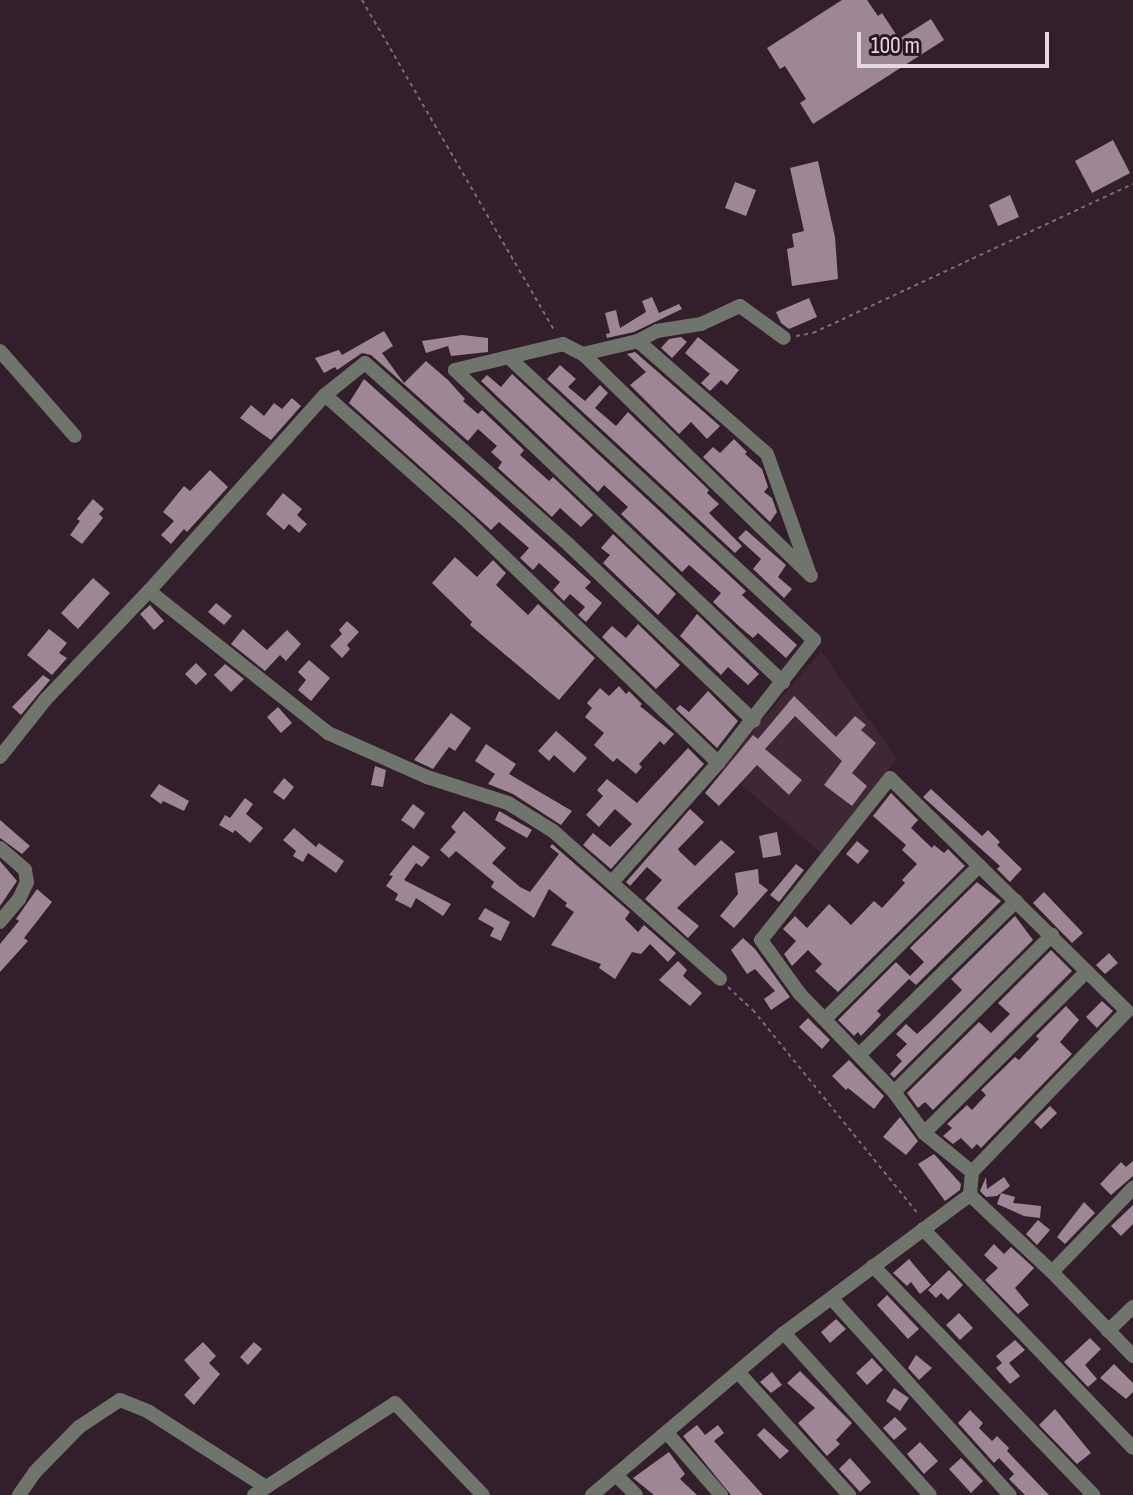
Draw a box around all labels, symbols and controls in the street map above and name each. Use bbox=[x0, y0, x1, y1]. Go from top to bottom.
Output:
scale bar bbox=[861, 16, 1053, 66]
text: 100 m bbox=[871, 31, 920, 60]

